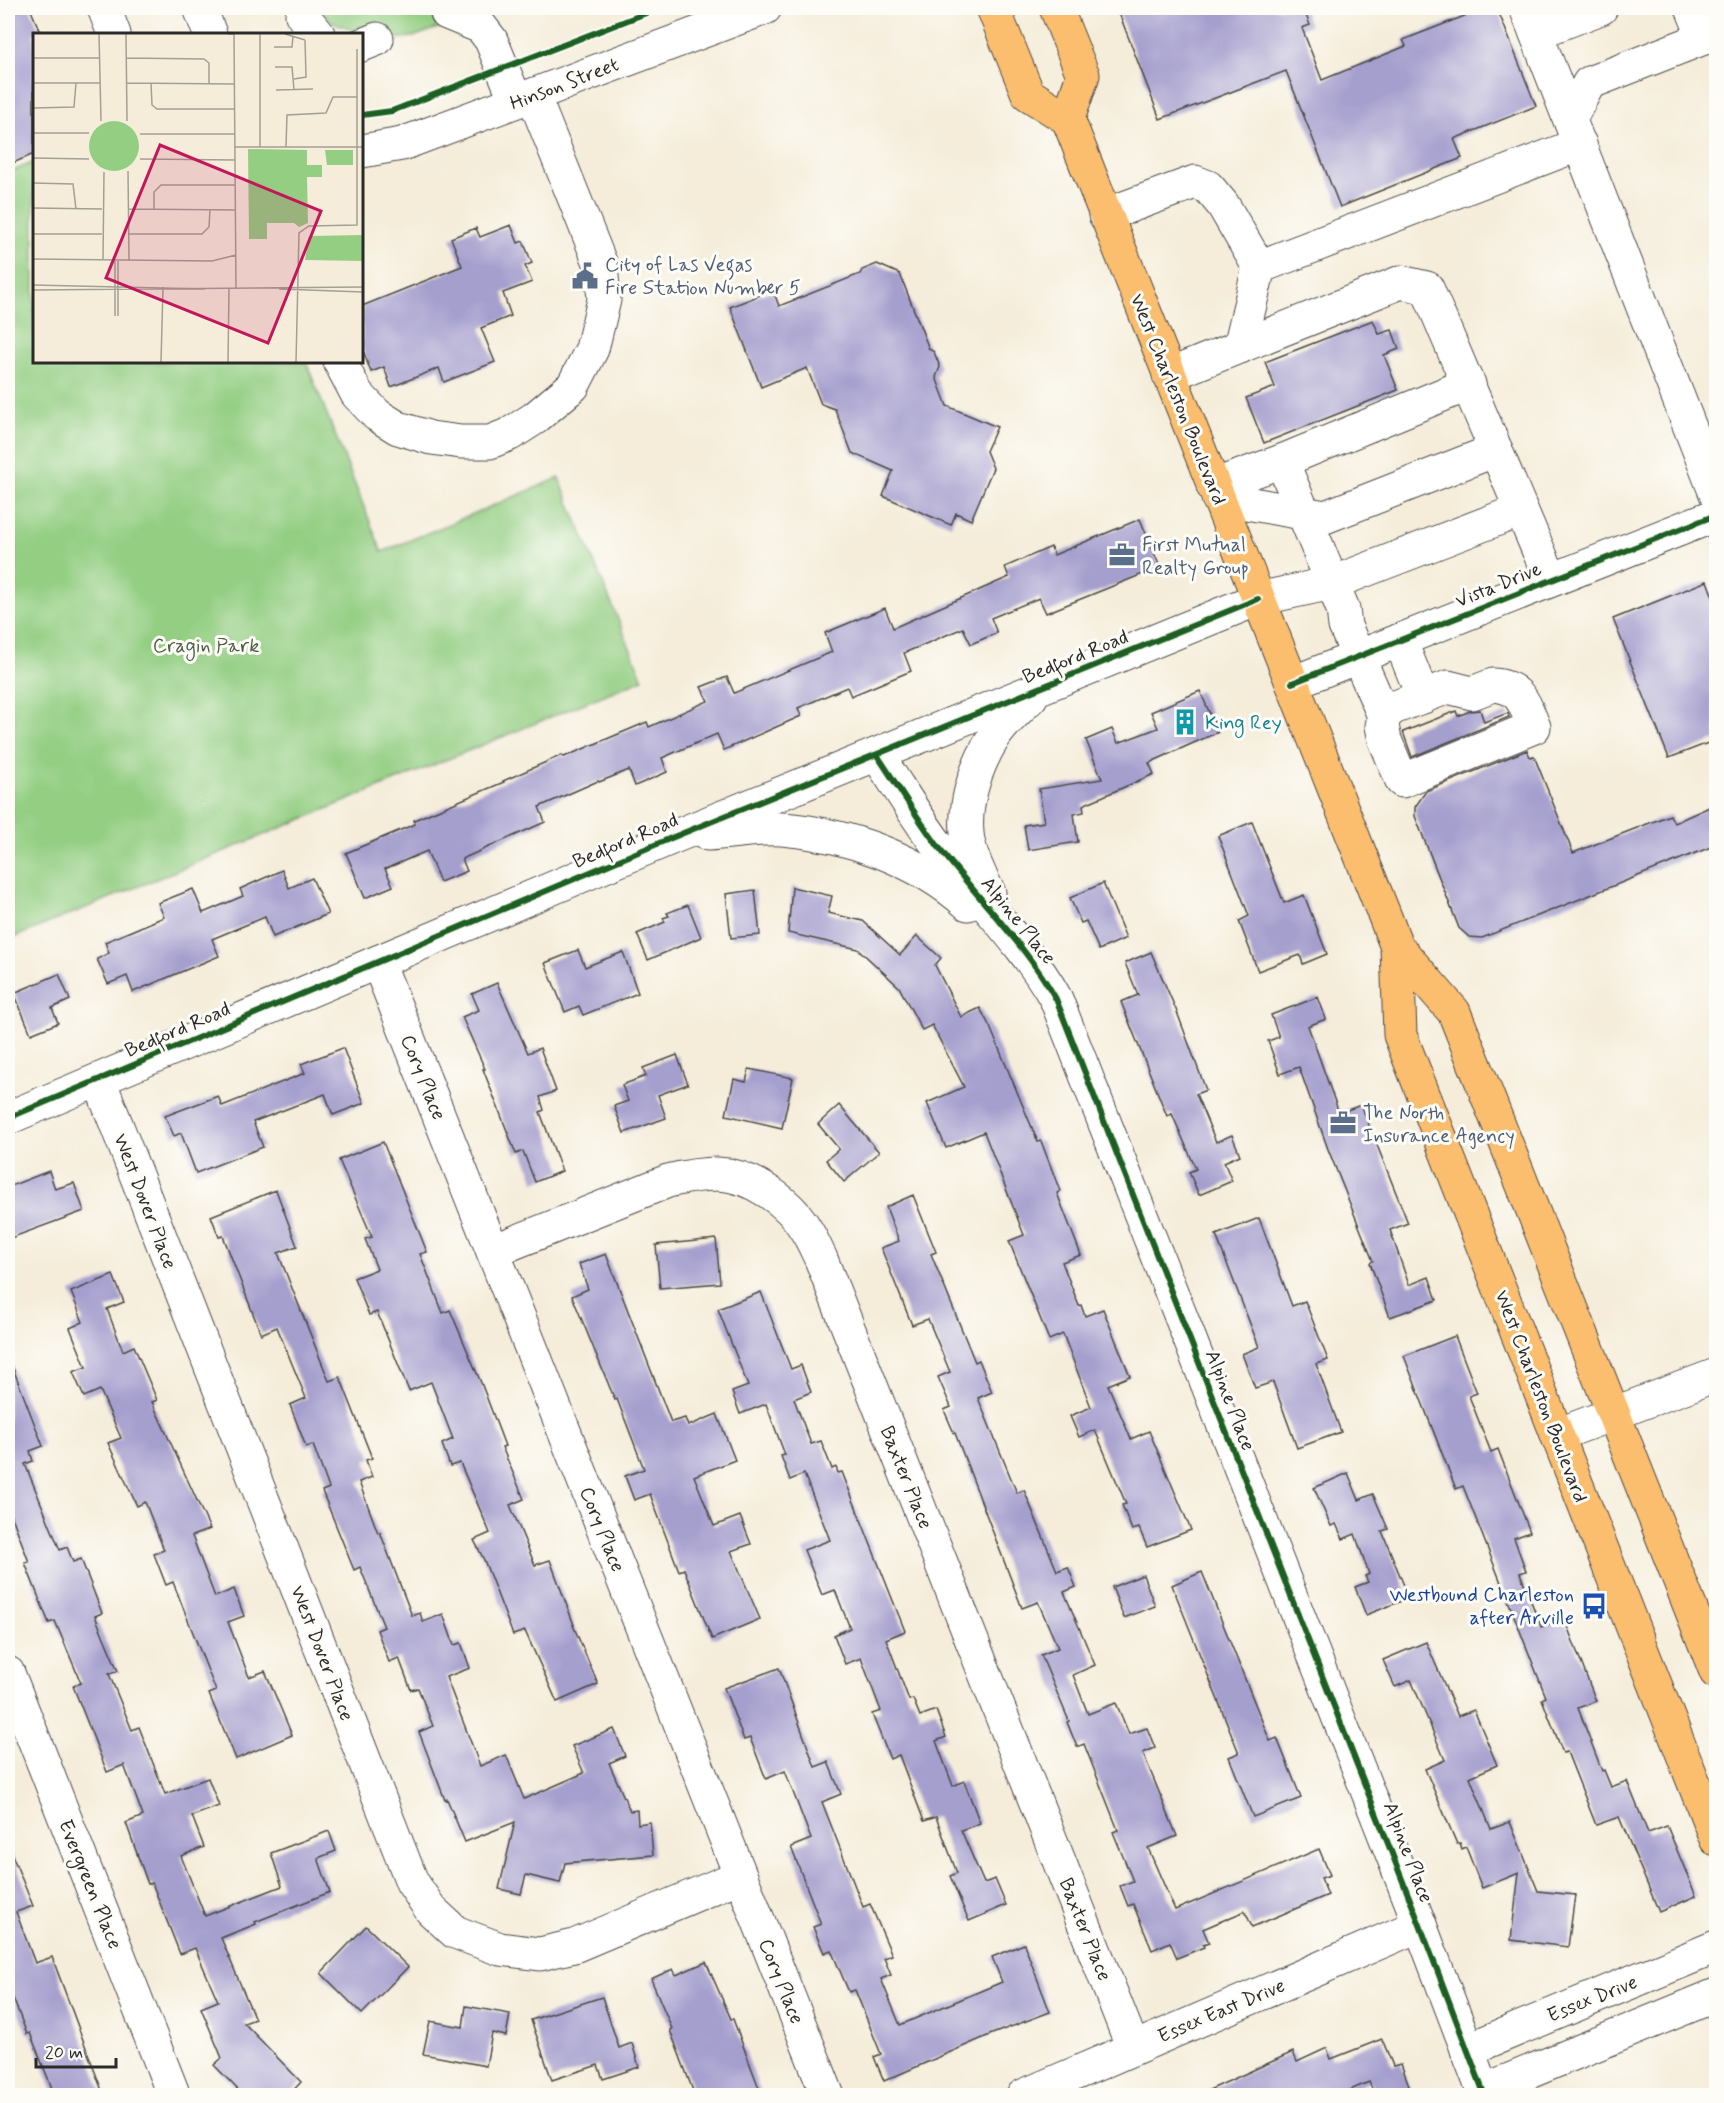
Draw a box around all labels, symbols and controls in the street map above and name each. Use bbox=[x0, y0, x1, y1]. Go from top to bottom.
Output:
inset map bbox=[33, 33, 363, 363]
street label: Hinson Street bbox=[506, 51, 623, 118]
place label: City of Las Vegas Fire Station Number 5 bbox=[605, 252, 801, 302]
public building icon: City of Las Vegas Fire Station Number 5 bbox=[570, 261, 600, 291]
street label: West Charleston Boulevard bbox=[1123, 290, 1232, 509]
place label: First Mutual Realty Group bbox=[1142, 532, 1249, 582]
office icon: First Mutual Realty Group bbox=[1107, 540, 1137, 570]
street label: Vista Drive bbox=[1451, 556, 1546, 615]
street label: Bedford Road bbox=[1019, 624, 1133, 693]
park label: Cragin Park bbox=[153, 633, 259, 661]
building icon: King Rey bbox=[1170, 707, 1200, 737]
place label: King Rey bbox=[1205, 710, 1282, 738]
street label: Bedford Road bbox=[569, 807, 683, 878]
street label: Alpine Place bbox=[974, 871, 1062, 971]
street label: Bedford Road bbox=[121, 996, 235, 1067]
street label: Cory Place bbox=[393, 1031, 452, 1124]
place label: The North Insurance Agency bbox=[1363, 1100, 1515, 1150]
office icon: The North Insurance Agency bbox=[1328, 1108, 1358, 1138]
street label: West Dover Place bbox=[106, 1130, 183, 1273]
street label: West Charleston Boulevard bbox=[1488, 1286, 1594, 1507]
street label: Alpine Place bbox=[1198, 1346, 1261, 1455]
street label: Baxter Place bbox=[873, 1422, 938, 1533]
street label: Cory Place bbox=[572, 1483, 631, 1576]
street label: West Dover Place bbox=[283, 1582, 360, 1725]
place label: Westbound Charleston after Arville bbox=[1389, 1582, 1574, 1632]
bus stop icon: Westbound Charleston after Arville bbox=[1579, 1591, 1609, 1621]
street label: Alpine Place bbox=[1376, 1798, 1439, 1907]
street label: Evergreen Place bbox=[50, 1816, 128, 1954]
street label: Baxter Place bbox=[1052, 1874, 1117, 1985]
street label: Cory Place bbox=[751, 1935, 810, 2028]
street label: Essex Drive bbox=[1543, 1969, 1642, 2030]
street label: Essex East Drive bbox=[1154, 1972, 1289, 2050]
scale bar bbox=[36, 2031, 116, 2069]
text: 20 m bbox=[45, 2041, 83, 2065]

